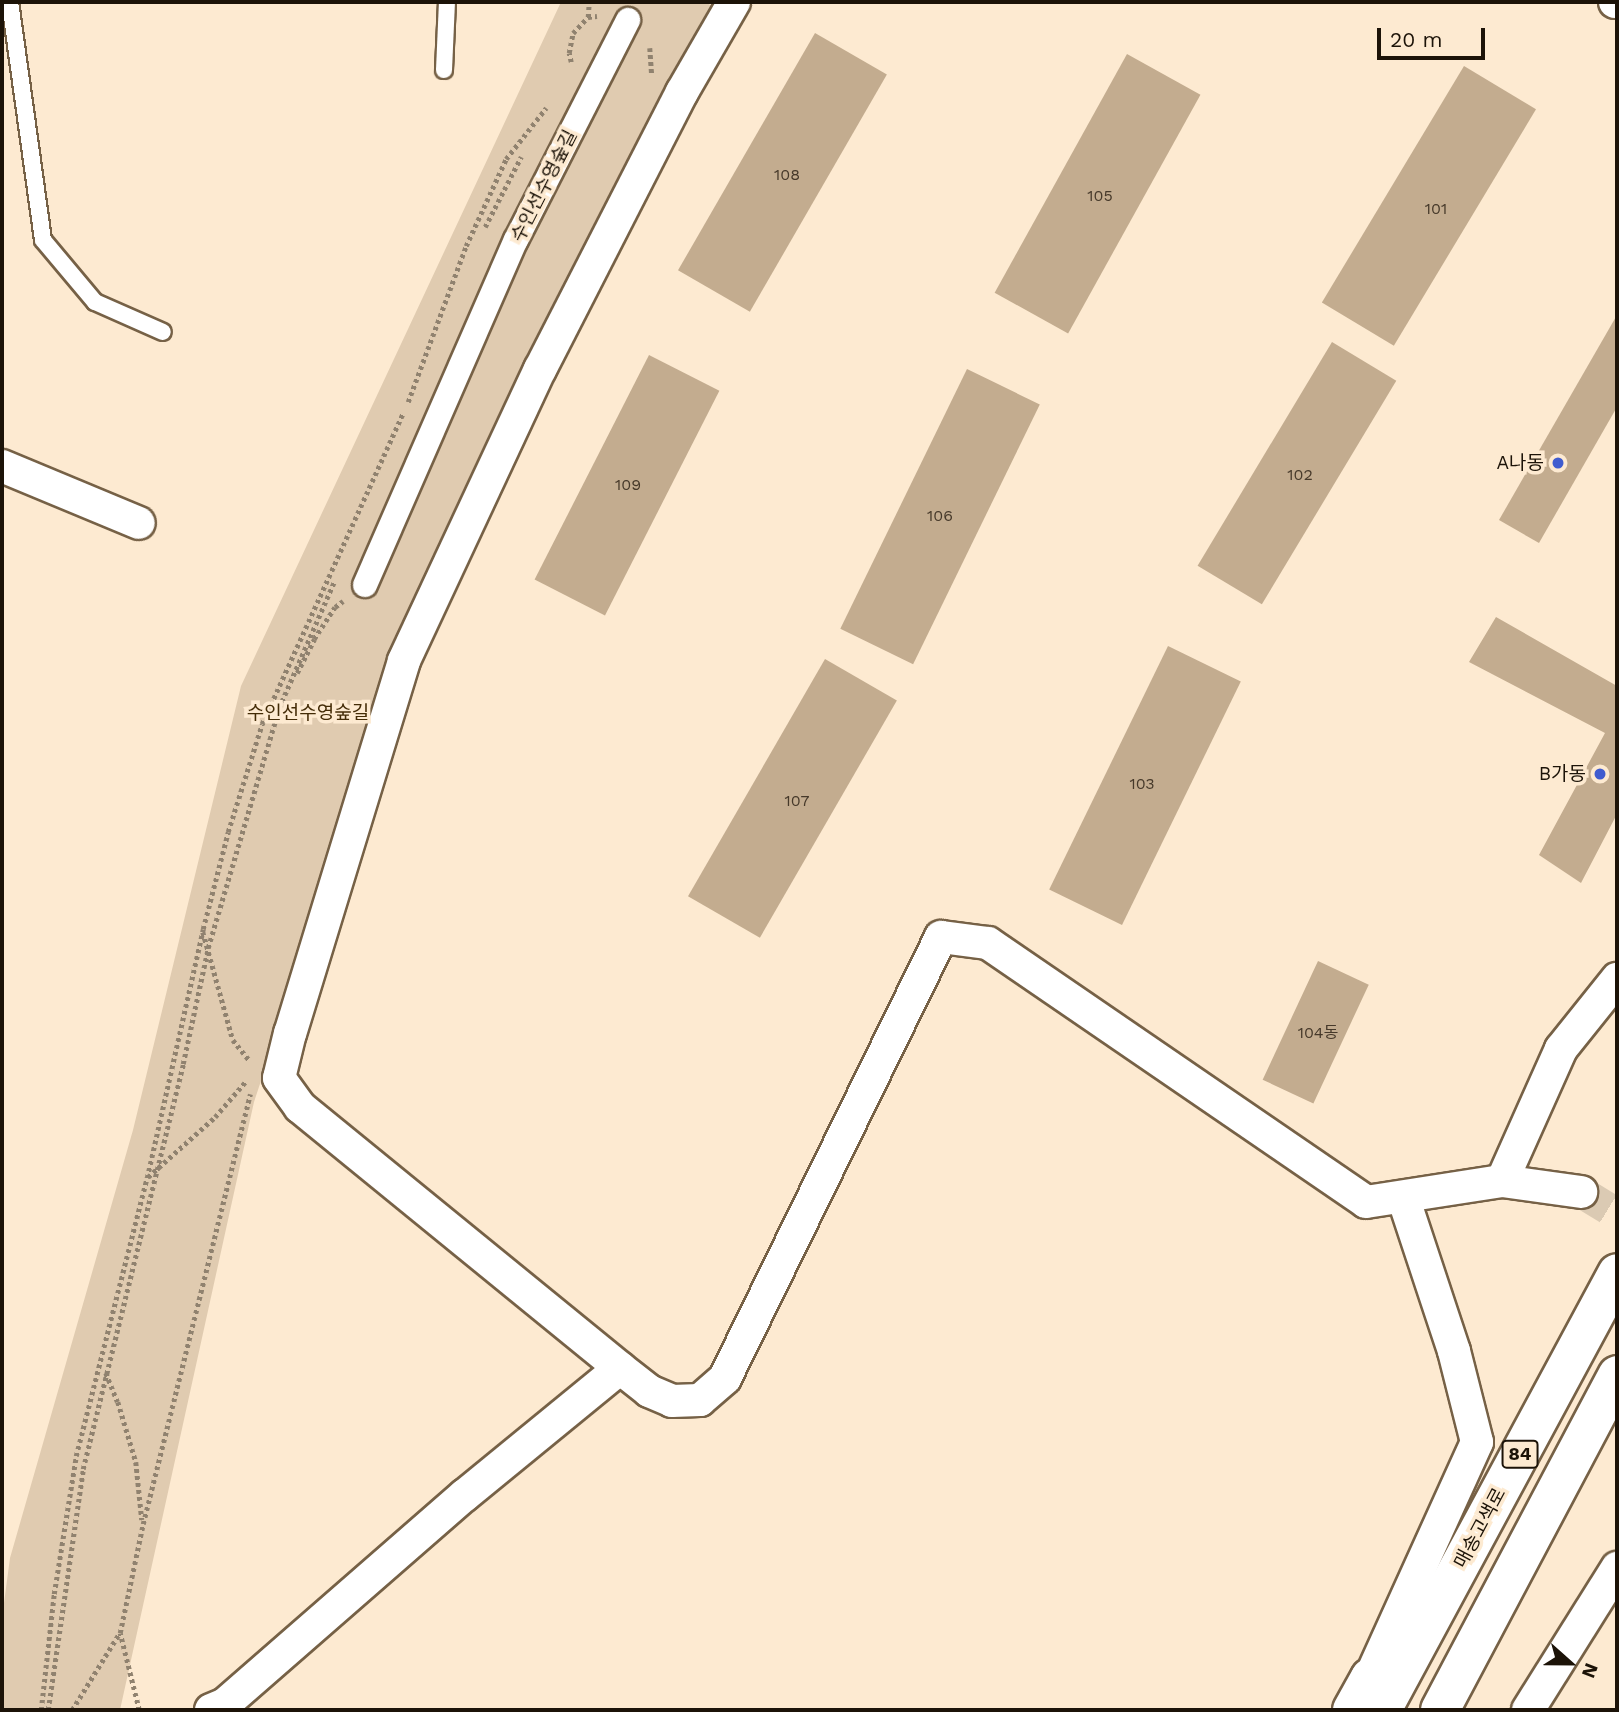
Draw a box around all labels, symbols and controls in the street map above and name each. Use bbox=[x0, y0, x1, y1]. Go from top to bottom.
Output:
scale bar bbox=[1381, 14, 1490, 58]
text: 20 m bbox=[1390, 27, 1442, 52]
street label: 수인선수영숲길 bbox=[506, 126, 582, 246]
house number: 108 bbox=[774, 165, 800, 185]
house number: 105 bbox=[1087, 186, 1113, 206]
house number: 101 bbox=[1425, 199, 1447, 219]
place label: A나동 bbox=[1497, 452, 1544, 474]
marker: A나동 bbox=[1550, 455, 1566, 471]
house number: 102 bbox=[1287, 465, 1313, 485]
house number: 109 bbox=[615, 475, 641, 495]
house number: 106 bbox=[927, 506, 953, 526]
park label: 수인선수영숲길 bbox=[247, 702, 369, 724]
place label: B가동 bbox=[1539, 763, 1586, 785]
marker: B가동 bbox=[1592, 766, 1608, 782]
house number: 103 bbox=[1129, 774, 1155, 794]
house number: 107 bbox=[785, 791, 809, 811]
house number: 104동 bbox=[1298, 1023, 1338, 1043]
road number: 84 bbox=[1501, 1440, 1539, 1469]
street label: 매송고색로 bbox=[1449, 1484, 1511, 1572]
north arrow bbox=[1535, 1628, 1605, 1698]
text: N bbox=[1577, 1660, 1603, 1681]

